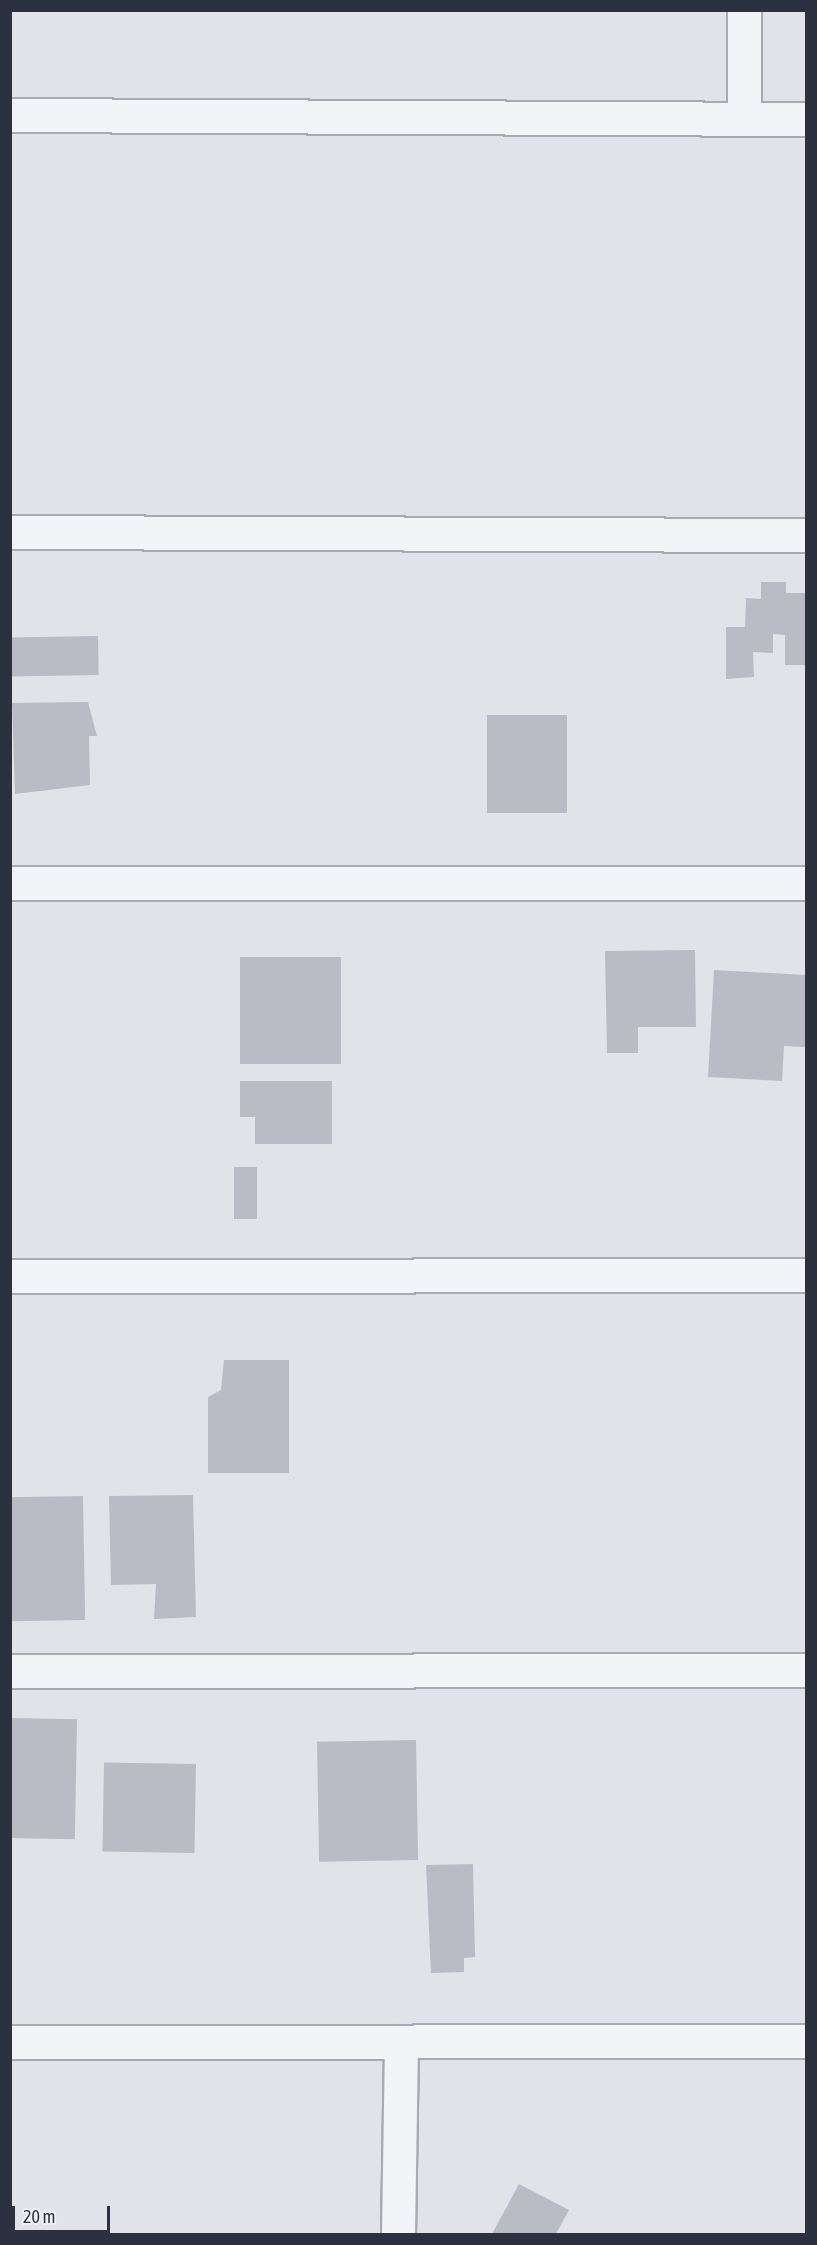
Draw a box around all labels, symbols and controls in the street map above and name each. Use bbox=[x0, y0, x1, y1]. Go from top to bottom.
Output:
scale bar bbox=[15, 2194, 112, 2232]
text: 20 m bbox=[23, 2206, 55, 2227]

